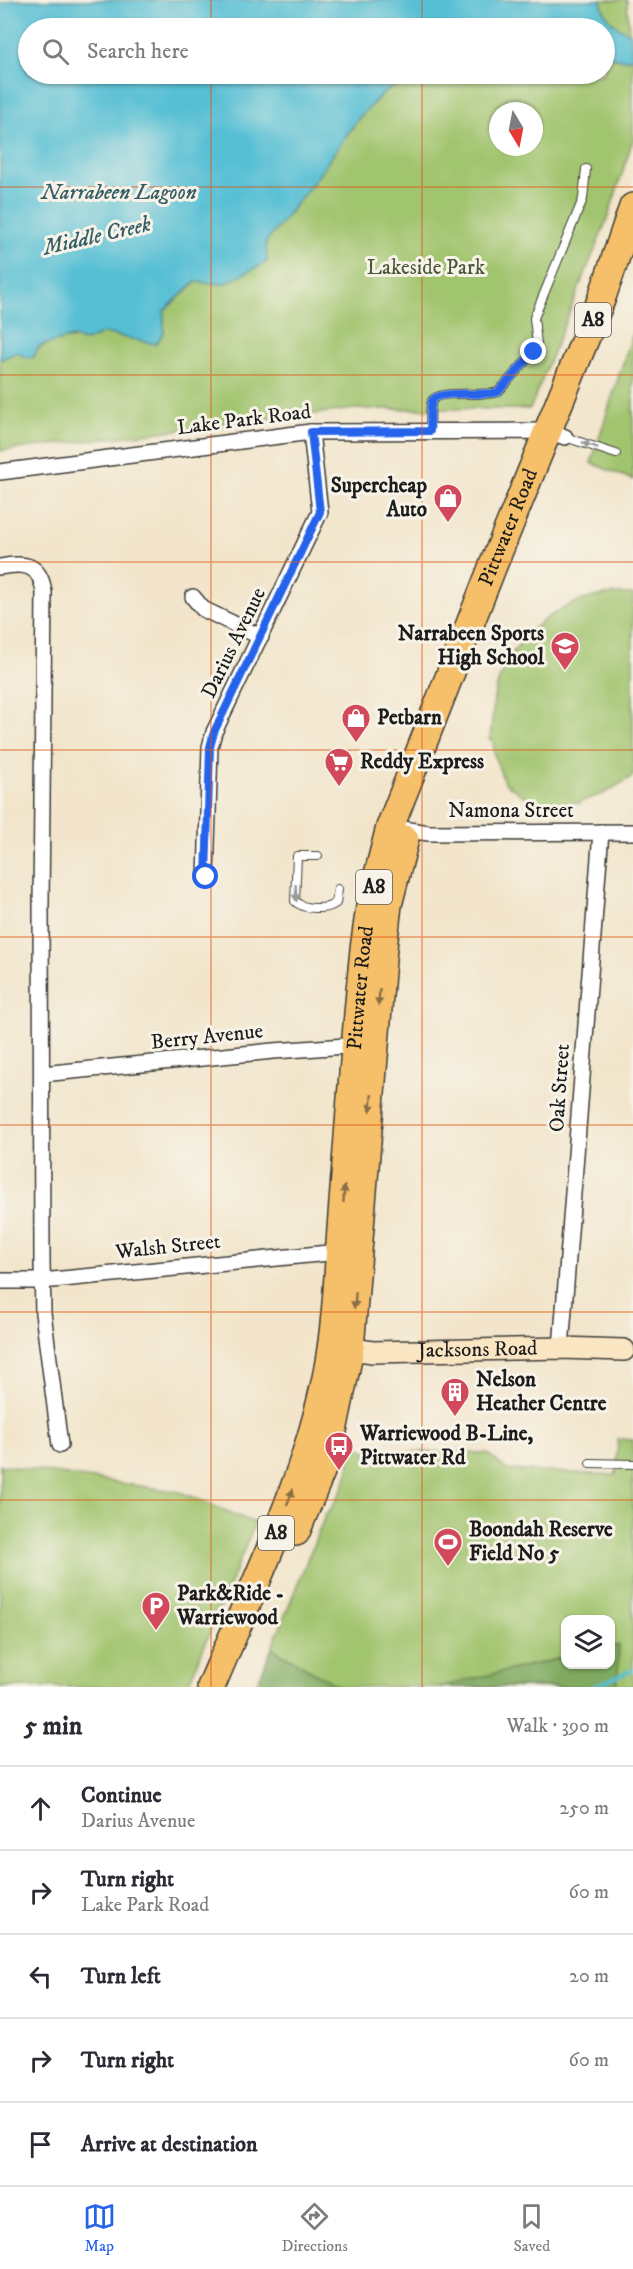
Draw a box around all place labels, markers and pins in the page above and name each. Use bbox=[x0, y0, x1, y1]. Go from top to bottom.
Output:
place label: Supercheap Auto bbox=[331, 473, 427, 523]
shop icon: Supercheap Auto bbox=[432, 482, 464, 524]
place label: Narrabeen Sports High School bbox=[398, 621, 545, 671]
school or university icon: Narrabeen Sports High School bbox=[549, 630, 581, 672]
shop icon: Petbarn bbox=[340, 702, 372, 744]
place label: Petbarn bbox=[377, 705, 443, 731]
supermarket icon: Reddy Express bbox=[323, 746, 355, 788]
place label: Reddy Express bbox=[360, 749, 484, 775]
place label: Nelson Heather Centre bbox=[476, 1367, 607, 1417]
building icon: Nelson Heather Centre bbox=[439, 1376, 471, 1418]
place label: Warriewood B-Line, Pittwater Rd bbox=[359, 1421, 533, 1471]
bus stop icon: Warriewood B-Line, Pittwater Rd bbox=[323, 1430, 355, 1472]
place label: Boondah Reserve Field No 5 bbox=[469, 1517, 613, 1567]
sports icon: Boondah Reserve Field No 5 bbox=[432, 1526, 464, 1568]
place label: Park&Ride - Warriewood bbox=[176, 1581, 284, 1631]
parking icon: Park&Ride - Warriewood bbox=[140, 1590, 172, 1632]

